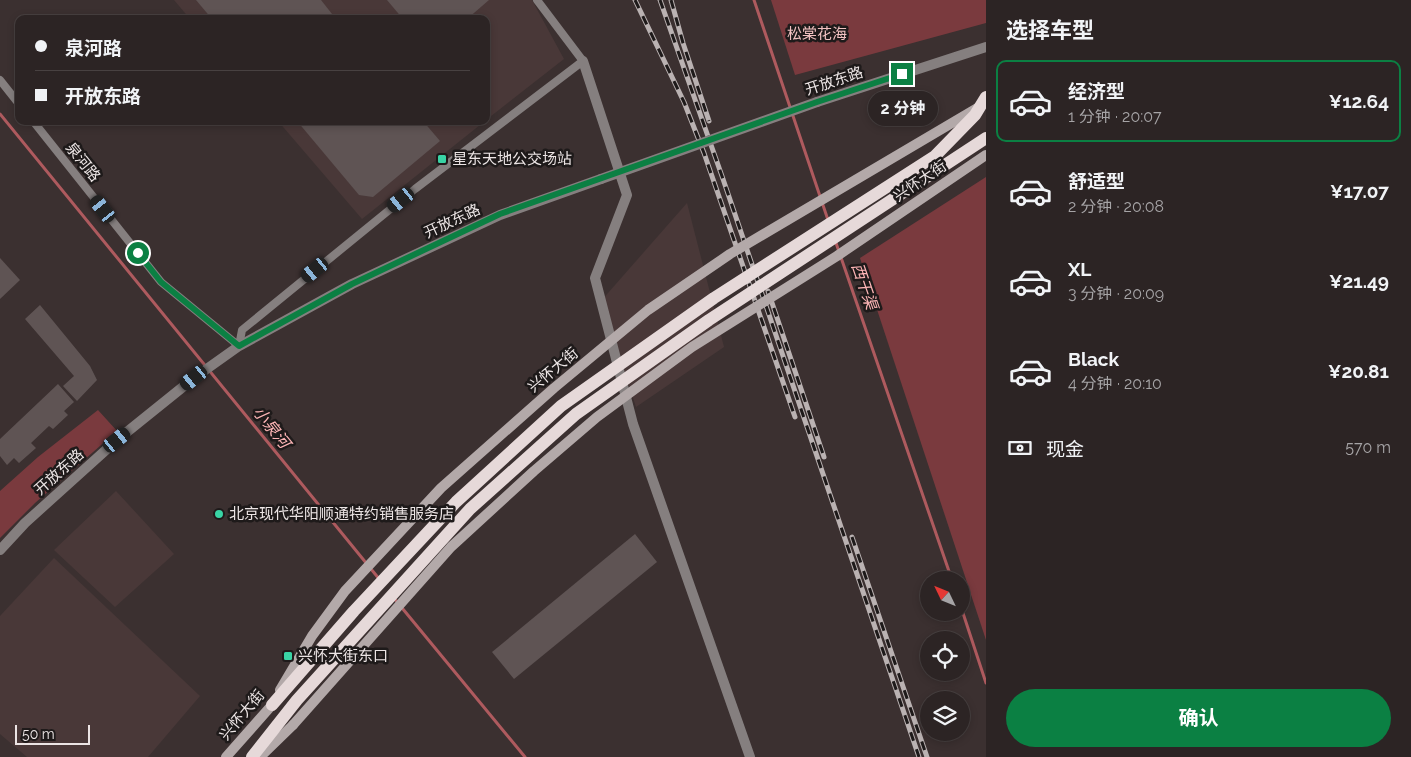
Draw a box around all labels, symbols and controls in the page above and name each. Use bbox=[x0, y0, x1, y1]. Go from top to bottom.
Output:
text: 选择车型 bbox=[1006, 17, 1094, 43]
park label: 松棠花海 bbox=[787, 25, 847, 43]
text: 泉河路 bbox=[65, 37, 122, 59]
street label: 开放东路 bbox=[803, 63, 865, 99]
route end bbox=[891, 63, 913, 85]
icon: car bbox=[1008, 79, 1053, 124]
text: 经济型 bbox=[1068, 80, 1125, 102]
text: 开放东路 bbox=[65, 85, 141, 107]
text: ¥12.64 bbox=[1329, 90, 1389, 112]
callout: 2 分钟 bbox=[867, 92, 937, 126]
text: 2 分钟 bbox=[881, 99, 925, 118]
text: 1 分钟 · 20:07 bbox=[1068, 107, 1161, 126]
street label: 泉河路 bbox=[62, 139, 104, 185]
place label: 星东天地公交场站 bbox=[452, 150, 572, 168]
marker: 星东天地公交场站 bbox=[436, 153, 448, 165]
street label: 兴怀大街 bbox=[890, 157, 950, 205]
icon: car bbox=[1008, 169, 1053, 214]
text: 舒适型 bbox=[1068, 170, 1125, 192]
text: ¥17.07 bbox=[1330, 180, 1389, 202]
car bbox=[384, 185, 417, 215]
car bbox=[87, 193, 118, 225]
text: 2 分钟 · 20:08 bbox=[1068, 197, 1164, 216]
street label: 开放东路 bbox=[421, 200, 483, 242]
route start bbox=[127, 242, 149, 264]
car bbox=[298, 255, 331, 285]
text: XL bbox=[1068, 258, 1091, 280]
icon: car bbox=[1008, 259, 1053, 304]
water label: 西干渠 bbox=[848, 260, 882, 314]
text: ¥21.49 bbox=[1329, 270, 1389, 292]
text: 3 分钟 · 20:09 bbox=[1068, 284, 1164, 303]
street label: 兴怀大街 bbox=[524, 344, 582, 396]
text: Black bbox=[1068, 348, 1119, 370]
icon: car bbox=[1008, 349, 1053, 394]
text: ¥20.81 bbox=[1328, 360, 1389, 382]
car bbox=[177, 363, 210, 393]
text: 4 分钟 · 20:10 bbox=[1068, 374, 1162, 393]
water label: 小泉河 bbox=[249, 403, 296, 454]
car bbox=[100, 425, 133, 455]
icon: cash bbox=[1006, 434, 1034, 462]
text: 现金 bbox=[1046, 438, 1084, 460]
text: 570 m bbox=[1345, 438, 1391, 457]
street label: 开放东路 bbox=[31, 445, 87, 499]
place label: 北京现代华阳顺通特约销售服务店 bbox=[229, 505, 454, 523]
marker: 北京现代华阳顺通特约销售服务店 bbox=[213, 508, 225, 520]
north arrow bbox=[920, 571, 970, 621]
map controls bbox=[920, 571, 970, 741]
button: locate bbox=[920, 631, 970, 681]
place label: 兴怀大街东口 bbox=[298, 647, 388, 665]
marker: 兴怀大街东口 bbox=[282, 650, 294, 662]
street label: 兴怀大街 bbox=[216, 686, 268, 744]
button: 确认 bbox=[1006, 689, 1391, 747]
button: layers bbox=[920, 691, 970, 741]
scale bar bbox=[15, 722, 90, 745]
text: 50 m bbox=[22, 726, 55, 742]

